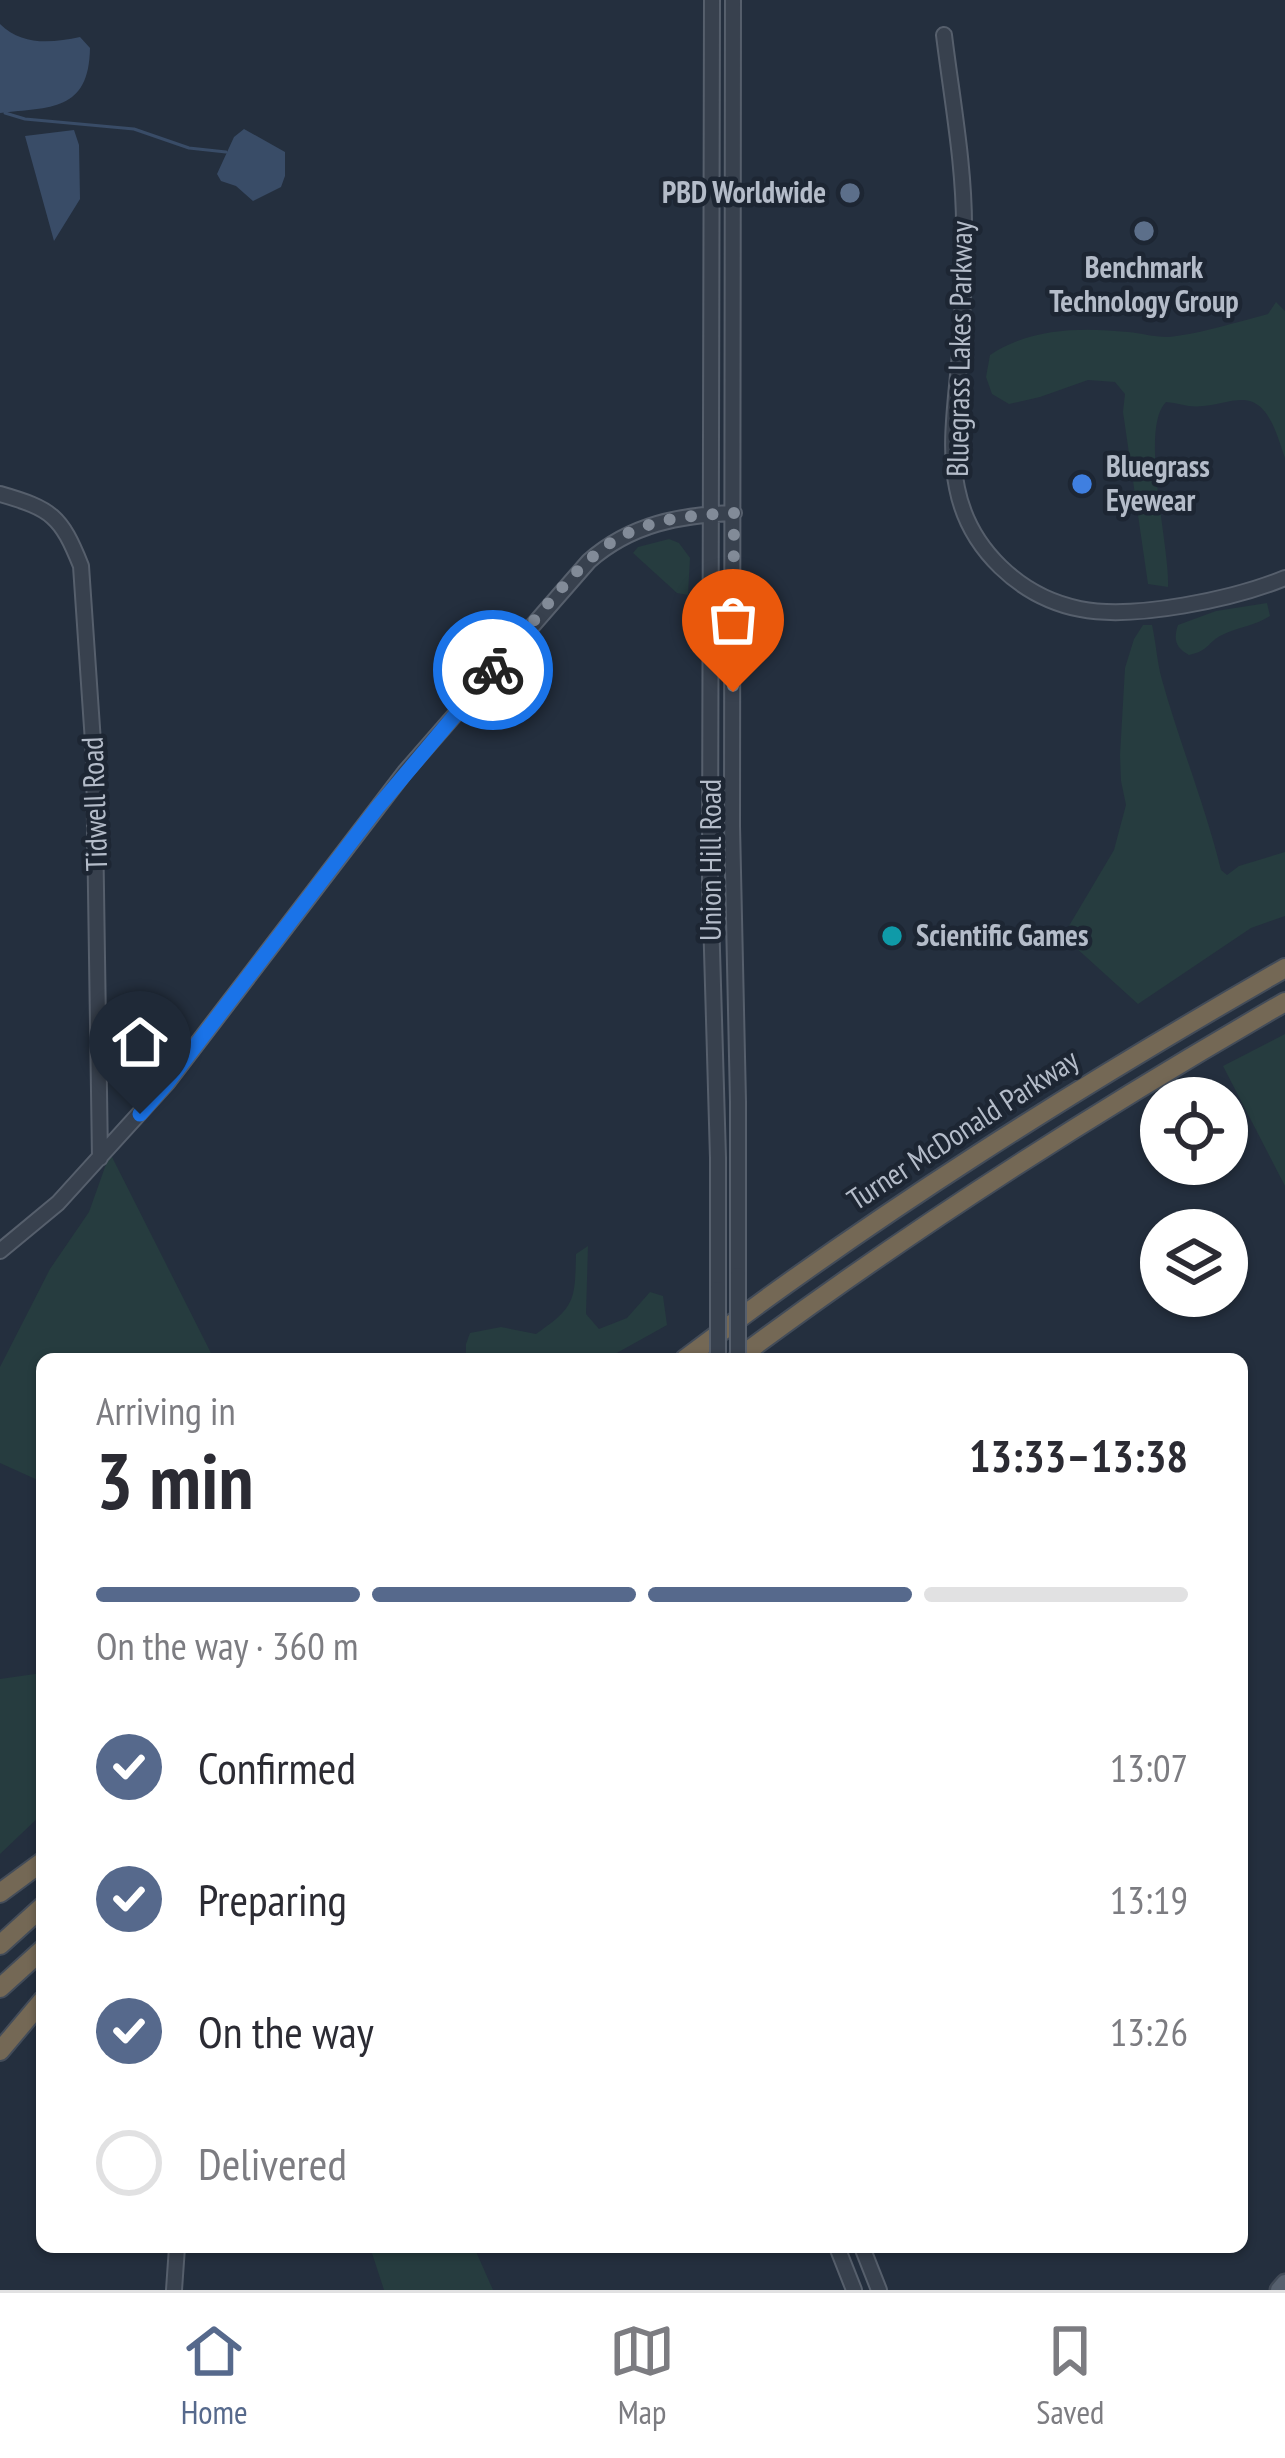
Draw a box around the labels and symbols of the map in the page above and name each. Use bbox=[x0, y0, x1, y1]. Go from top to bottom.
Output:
place label: PBD Worldwide bbox=[662, 172, 826, 211]
marker: PBD Worldwide bbox=[837, 180, 863, 206]
marker: Benchmark Technology Group bbox=[1131, 218, 1157, 244]
street label: Bluegrass Lakes Parkway bbox=[937, 220, 980, 477]
place label: Benchmark Technology Group bbox=[1049, 247, 1239, 320]
place label: Bluegrass Eyewear bbox=[1106, 446, 1210, 519]
marker: Bluegrass Eyewear bbox=[1069, 471, 1095, 497]
pin bbox=[682, 569, 784, 692]
courier bbox=[433, 610, 553, 730]
street label: Tidwell Road bbox=[72, 736, 115, 872]
street label: Union Hill Road bbox=[690, 779, 729, 941]
place label: Scientific Games bbox=[916, 915, 1088, 954]
marker: Scientific Games bbox=[879, 923, 905, 949]
pin bbox=[89, 991, 191, 1114]
street label: Turner McDonald Parkway bbox=[839, 1039, 1086, 1218]

